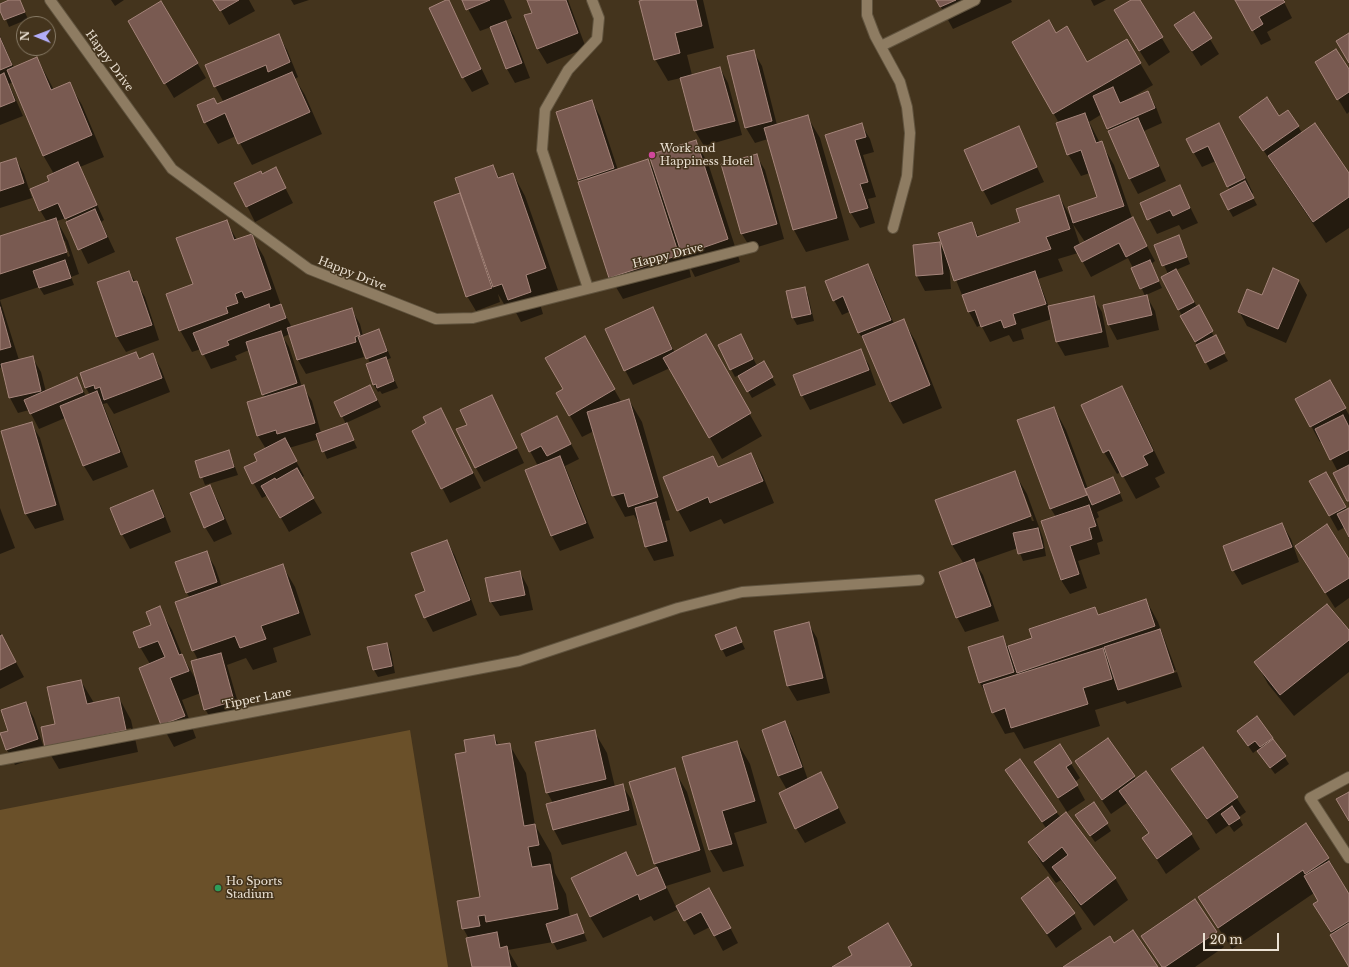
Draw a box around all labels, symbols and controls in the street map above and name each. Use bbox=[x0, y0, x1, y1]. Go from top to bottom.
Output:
north arrow bbox=[16, 16, 56, 56]
street label: Happy Drive bbox=[82, 28, 136, 94]
text: N bbox=[18, 31, 32, 41]
place label: Work and Happiness Hotel bbox=[660, 142, 753, 168]
marker: Work and Happiness Hotel bbox=[647, 150, 657, 160]
street label: Happy Drive bbox=[631, 241, 705, 271]
street label: Happy Drive bbox=[316, 254, 388, 294]
street label: Tipper Lane bbox=[221, 686, 293, 712]
place label: Ho Sports Stadium bbox=[226, 875, 282, 901]
marker: Ho Sports Stadium bbox=[213, 883, 223, 893]
scale bar bbox=[1205, 925, 1281, 951]
text: 20 m bbox=[1210, 932, 1242, 947]

